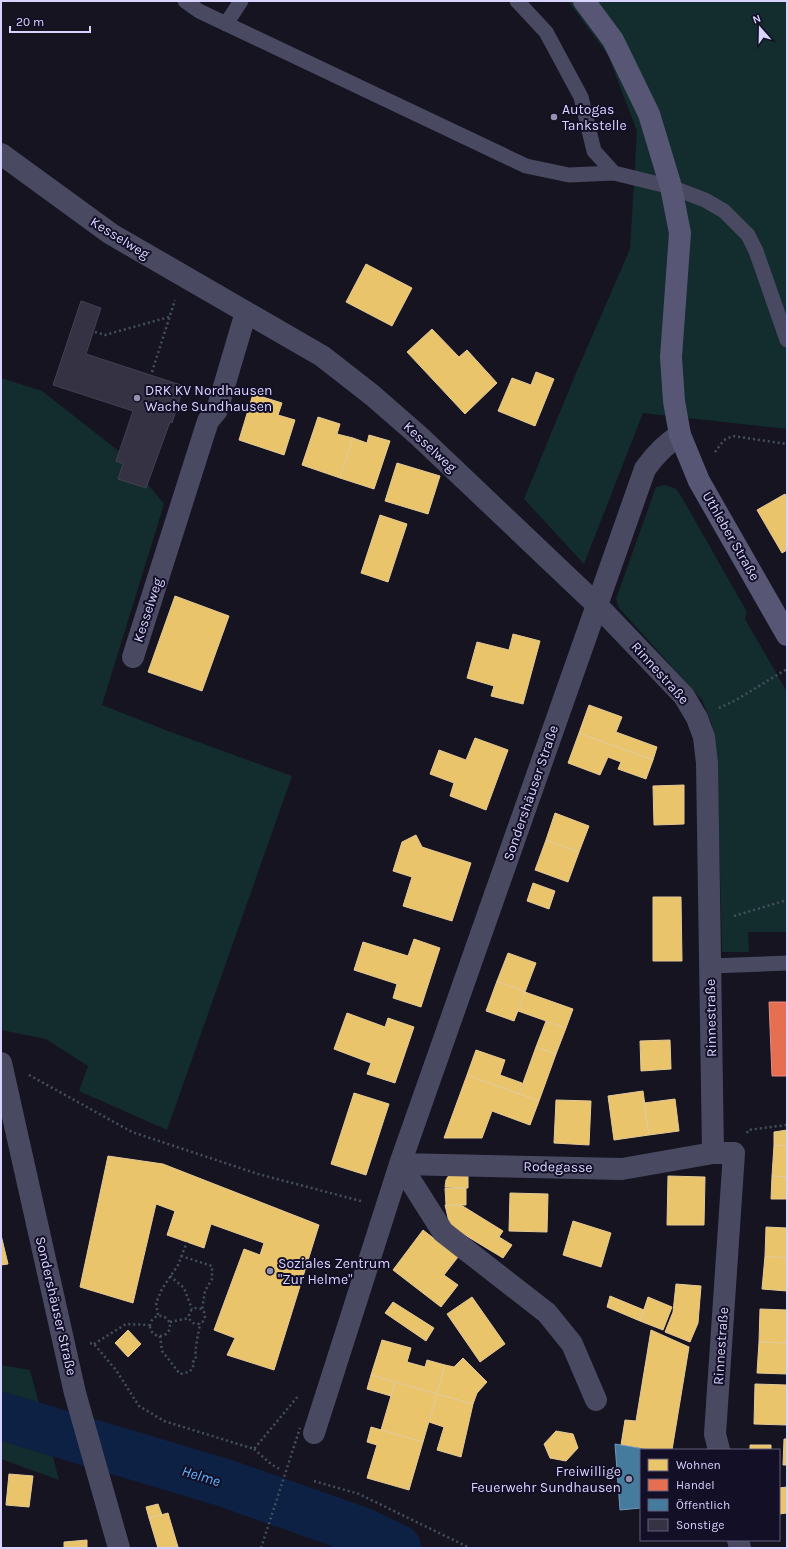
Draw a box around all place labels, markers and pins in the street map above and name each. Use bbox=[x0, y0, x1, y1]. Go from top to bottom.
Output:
place label: Autogas Tankstelle bbox=[562, 101, 627, 134]
marker: Autogas Tankstelle bbox=[549, 112, 559, 122]
place label: DRK KV Nordhausen Wache Sundhausen bbox=[145, 382, 273, 415]
marker: DRK KV Nordhausen Wache Sundhausen bbox=[132, 393, 142, 403]
place label: Soziales Zentrum "Zur Helme" bbox=[278, 1255, 390, 1288]
marker: Soziales Zentrum "Zur Helme" bbox=[265, 1266, 275, 1276]
place label: Freiwillige Feuerwehr Sundhausen bbox=[471, 1463, 621, 1496]
marker: Freiwillige Feuerwehr Sundhausen bbox=[624, 1474, 634, 1484]

